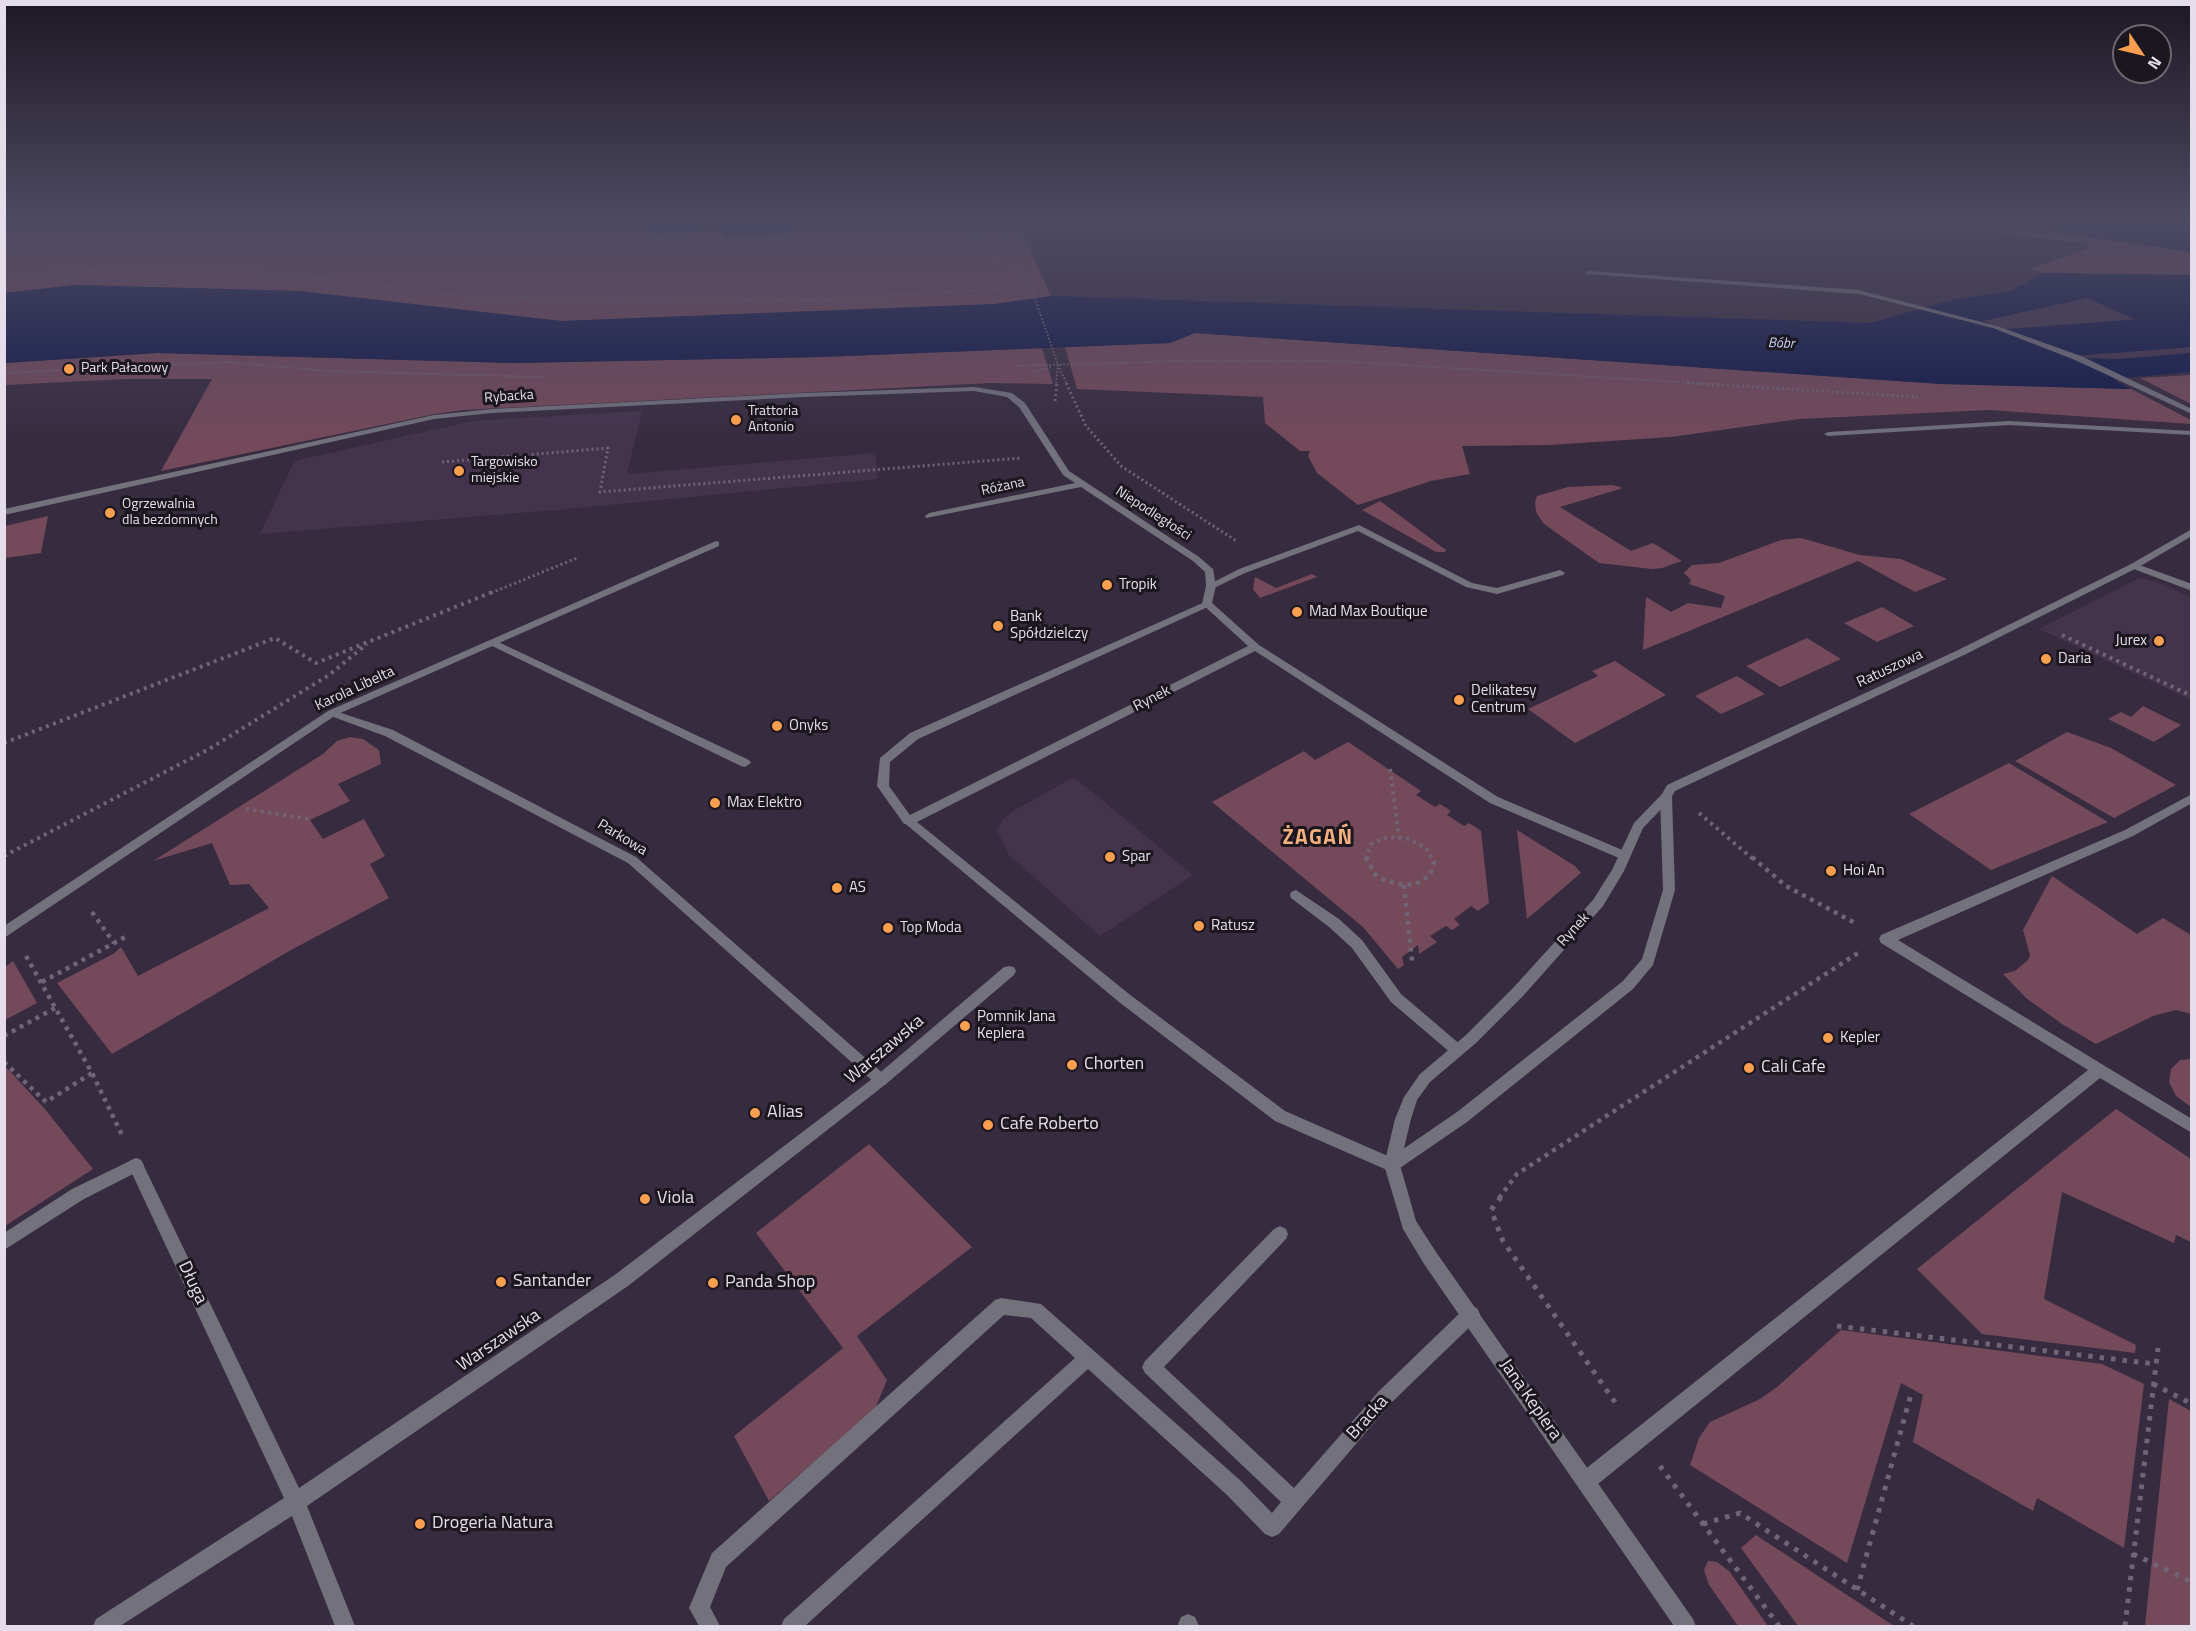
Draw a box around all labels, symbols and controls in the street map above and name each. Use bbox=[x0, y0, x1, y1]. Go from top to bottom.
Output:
north arrow bbox=[2112, 24, 2172, 84]
text: N bbox=[2142, 52, 2168, 75]
water label: Bóbr bbox=[1768, 335, 1794, 353]
place label: Park Pałacowy bbox=[81, 361, 168, 377]
marker: Park Pałacowy bbox=[62, 362, 76, 376]
street label: Rybacka bbox=[484, 387, 534, 407]
place label: Trattoria Antonio bbox=[748, 404, 798, 436]
marker: Trattoria Antonio bbox=[729, 413, 743, 427]
place label: Targowisko miejskie bbox=[471, 455, 538, 488]
marker: Targowisko miejskie bbox=[452, 464, 466, 478]
street label: Różana bbox=[980, 474, 1026, 500]
street label: Niepodległości bbox=[1112, 483, 1194, 545]
place label: Ogrzewalnia dla bezdomnych bbox=[122, 497, 218, 530]
marker: Ogrzewalnia dla bezdomnych bbox=[103, 506, 117, 520]
place label: Tropik bbox=[1119, 576, 1157, 594]
marker: Tropik bbox=[1100, 578, 1114, 592]
place label: Mad Max Boutique bbox=[1309, 603, 1428, 621]
marker: Mad Max Boutique bbox=[1290, 605, 1304, 619]
place label: Bank Spółdzielczy bbox=[1010, 608, 1088, 643]
marker: Bank Spółdzielczy bbox=[991, 619, 1005, 633]
place label: Jurex bbox=[2115, 632, 2147, 650]
marker: Jurex bbox=[2152, 634, 2166, 648]
street label: Ratuszowa bbox=[1854, 646, 1926, 692]
place label: Daria bbox=[2058, 650, 2091, 668]
marker: Daria bbox=[2039, 652, 2053, 666]
street label: Karola Libelta bbox=[312, 663, 398, 715]
street label: Rynek bbox=[1130, 682, 1174, 716]
place label: Delikatesy Centrum bbox=[1471, 682, 1537, 717]
marker: Delikatesy Centrum bbox=[1452, 693, 1466, 707]
place label: Onyks bbox=[789, 717, 828, 735]
marker: Onyks bbox=[770, 719, 784, 733]
place label: Max Elektro bbox=[727, 794, 802, 812]
marker: Max Elektro bbox=[708, 796, 722, 810]
street label: Parkowa bbox=[594, 816, 650, 860]
district label: ŻAGAŃ bbox=[1282, 826, 1354, 852]
place label: Spar bbox=[1122, 848, 1151, 866]
marker: Spar bbox=[1103, 850, 1117, 864]
place label: Hoi An bbox=[1843, 862, 1885, 880]
marker: Hoi An bbox=[1824, 864, 1838, 878]
place label: AS bbox=[849, 879, 866, 897]
marker: AS bbox=[830, 881, 844, 895]
street label: Rynek bbox=[1554, 909, 1594, 951]
place label: Ratusz bbox=[1211, 917, 1255, 935]
place label: Top Moda bbox=[900, 919, 962, 937]
marker: Ratusz bbox=[1192, 919, 1206, 933]
marker: Top Moda bbox=[881, 921, 895, 935]
place label: Pomnik Jana Keplera bbox=[977, 1008, 1056, 1043]
street label: Warszawska bbox=[841, 1011, 929, 1089]
marker: Pomnik Jana Keplera bbox=[958, 1019, 972, 1033]
place label: Kepler bbox=[1840, 1029, 1880, 1047]
marker: Kepler bbox=[1821, 1031, 1835, 1045]
place label: Chorten bbox=[1084, 1054, 1144, 1076]
place label: Cali Cafe bbox=[1761, 1057, 1826, 1079]
marker: Chorten bbox=[1065, 1058, 1079, 1072]
marker: Cali Cafe bbox=[1742, 1061, 1756, 1075]
place label: Alias bbox=[767, 1102, 803, 1124]
marker: Alias bbox=[748, 1106, 762, 1120]
place label: Cafe Roberto bbox=[1000, 1114, 1099, 1136]
marker: Cafe Roberto bbox=[981, 1118, 995, 1132]
place label: Viola bbox=[657, 1188, 694, 1210]
marker: Viola bbox=[638, 1192, 652, 1206]
street label: Długa bbox=[173, 1258, 211, 1308]
place label: Santander bbox=[513, 1271, 591, 1293]
place label: Panda Shop bbox=[725, 1272, 815, 1294]
marker: Santander bbox=[494, 1275, 508, 1289]
marker: Panda Shop bbox=[706, 1276, 720, 1290]
street label: Warszawska bbox=[453, 1305, 545, 1377]
street label: Jana Keplera bbox=[1494, 1355, 1566, 1445]
street label: Bracka bbox=[1343, 1392, 1393, 1444]
place label: Drogeria Natura bbox=[432, 1513, 553, 1535]
marker: Drogeria Natura bbox=[413, 1517, 427, 1531]

